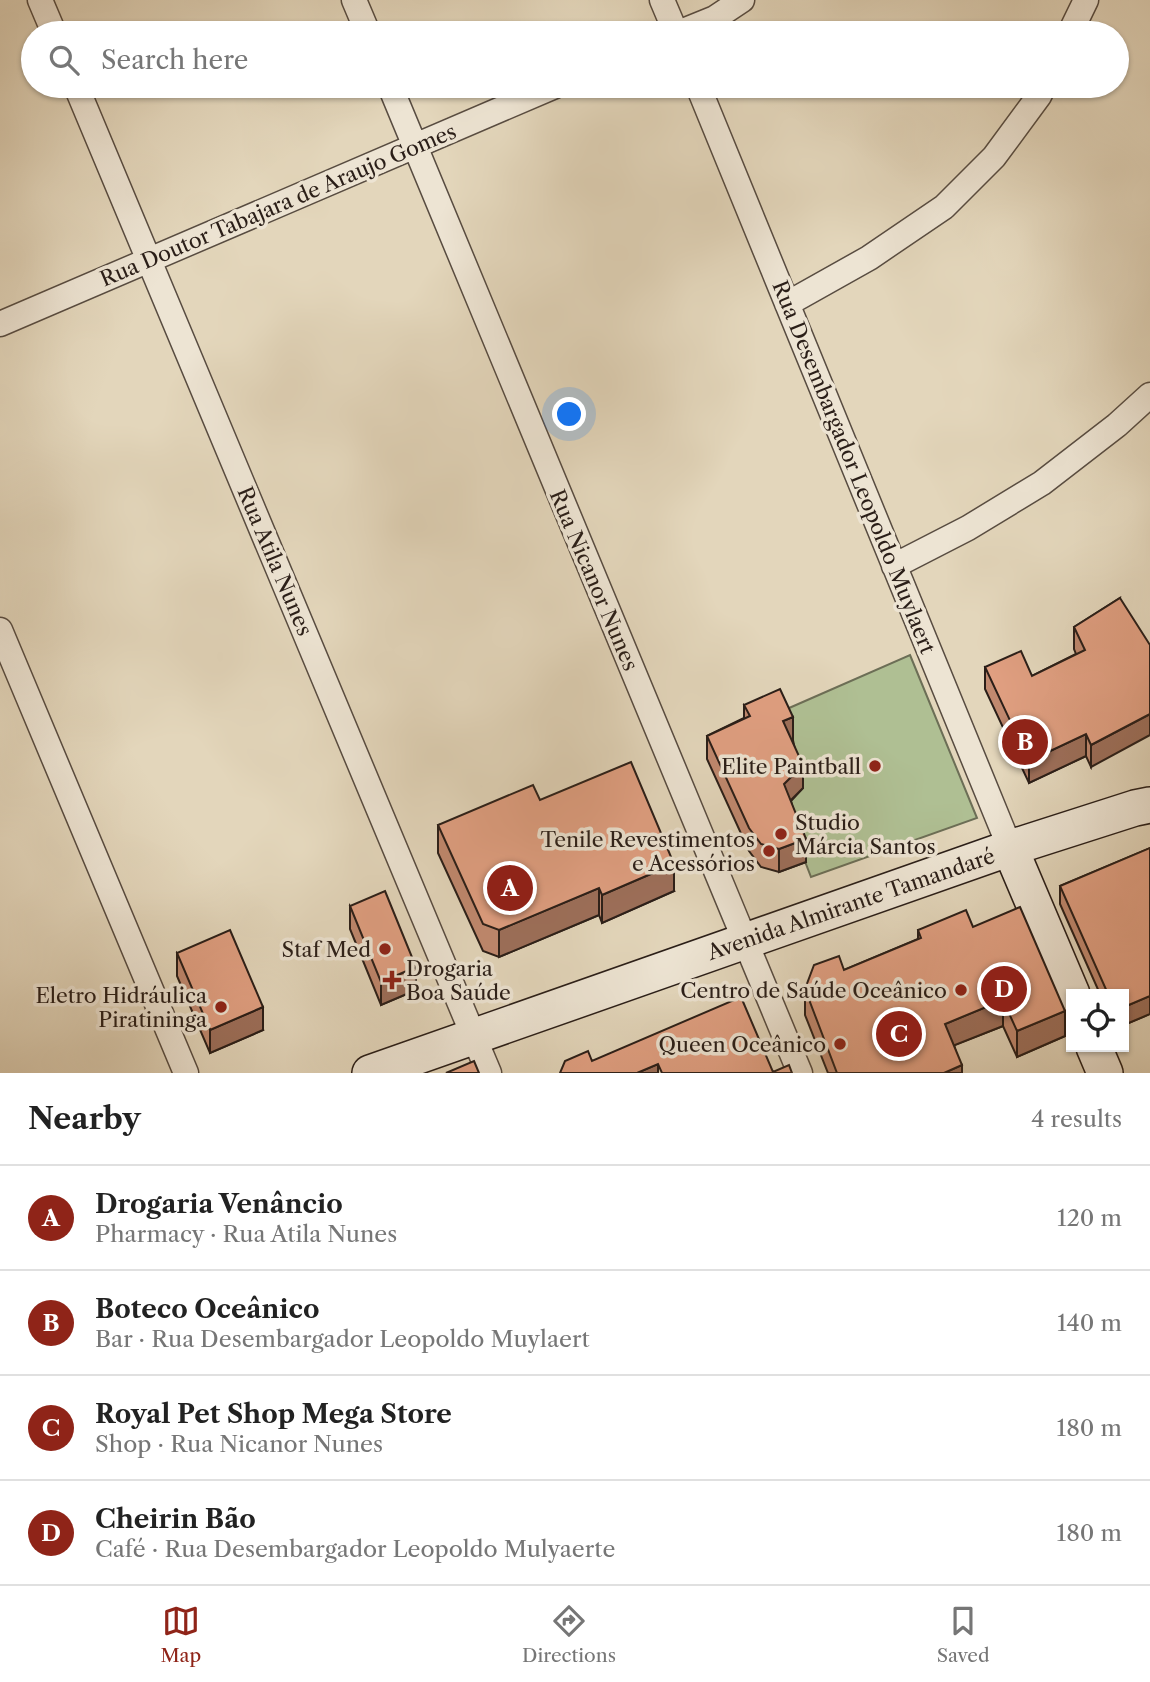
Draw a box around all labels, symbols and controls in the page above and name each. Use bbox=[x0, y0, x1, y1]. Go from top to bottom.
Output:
search box bbox=[21, 21, 1129, 98]
icon: search bbox=[45, 41, 83, 79]
text: Search here bbox=[101, 44, 248, 76]
street label: Rua Doutor Tabajara de Araujo Gomes bbox=[96, 118, 460, 292]
street label: Rua Desembargador Leopoldo Muylaert bbox=[767, 277, 941, 658]
your location bbox=[552, 397, 586, 431]
street label: Rua Atila Nunes bbox=[232, 483, 318, 639]
street label: Rua Nicanor Nunes bbox=[545, 486, 643, 674]
pin: B bbox=[1002, 716, 1048, 768]
place label: Elite Paintball bbox=[721, 754, 861, 779]
marker: Elite Paintball bbox=[867, 758, 883, 774]
place label: Studio Márcia Santos bbox=[795, 810, 936, 859]
marker: Studio Márcia Santos bbox=[773, 826, 789, 842]
place label: Tenile Revestimentos e Acessórios bbox=[540, 827, 755, 876]
street label: Avenida Almirante Tamandaré bbox=[703, 843, 998, 965]
marker: Tenile Revestimentos e Acessórios bbox=[761, 843, 777, 859]
pin: A bbox=[487, 862, 533, 914]
place label: Staf Med bbox=[282, 937, 371, 962]
marker: Staf Med bbox=[377, 941, 393, 957]
place label: Drogaria Boa Saúde bbox=[406, 956, 511, 1005]
pin: D bbox=[981, 963, 1027, 1015]
marker: Drogaria Boa Saúde bbox=[384, 972, 400, 988]
place label: Centro de Saúde Oceânico bbox=[680, 978, 947, 1003]
marker: Centro de Saúde Oceânico bbox=[953, 982, 969, 998]
place label: Eletro Hidráulica Piratininga bbox=[35, 983, 208, 1032]
map controls bbox=[1066, 989, 1129, 1052]
button: locate bbox=[1066, 989, 1129, 1052]
marker: Eletro Hidráulica Piratininga bbox=[213, 999, 229, 1015]
pin: C bbox=[876, 1008, 922, 1060]
place label: Queen Oceânico bbox=[659, 1032, 826, 1057]
marker: Queen Oceânico bbox=[832, 1036, 848, 1052]
text: Nearby bbox=[28, 1100, 141, 1137]
text: 4 results bbox=[1031, 1105, 1122, 1133]
text: Drogaria Venâncio bbox=[95, 1188, 343, 1220]
text: A bbox=[42, 1204, 60, 1232]
text: 120 m bbox=[1057, 1204, 1122, 1232]
text: Pharmacy · Rua Atila Nunes bbox=[95, 1220, 397, 1248]
text: Boteco Oceânico bbox=[95, 1293, 319, 1325]
text: B bbox=[42, 1309, 60, 1337]
text: 140 m bbox=[1057, 1309, 1122, 1337]
text: Bar · Rua Desembargador Leopoldo Muylaert bbox=[95, 1325, 590, 1353]
text: Royal Pet Shop Mega Store bbox=[95, 1398, 452, 1430]
text: C bbox=[42, 1414, 60, 1442]
text: 180 m bbox=[1057, 1414, 1122, 1442]
text: Shop · Rua Nicanor Nunes bbox=[95, 1430, 383, 1458]
text: Cheirin Bão bbox=[95, 1503, 256, 1535]
text: D bbox=[41, 1519, 61, 1547]
text: 180 m bbox=[1057, 1519, 1122, 1547]
text: Café · Rua Desembargador Leopoldo Mulyaerte bbox=[95, 1535, 615, 1563]
tab: Map bbox=[160, 1602, 201, 1667]
tab: Directions bbox=[522, 1602, 616, 1667]
tab: Saved bbox=[937, 1602, 990, 1667]

